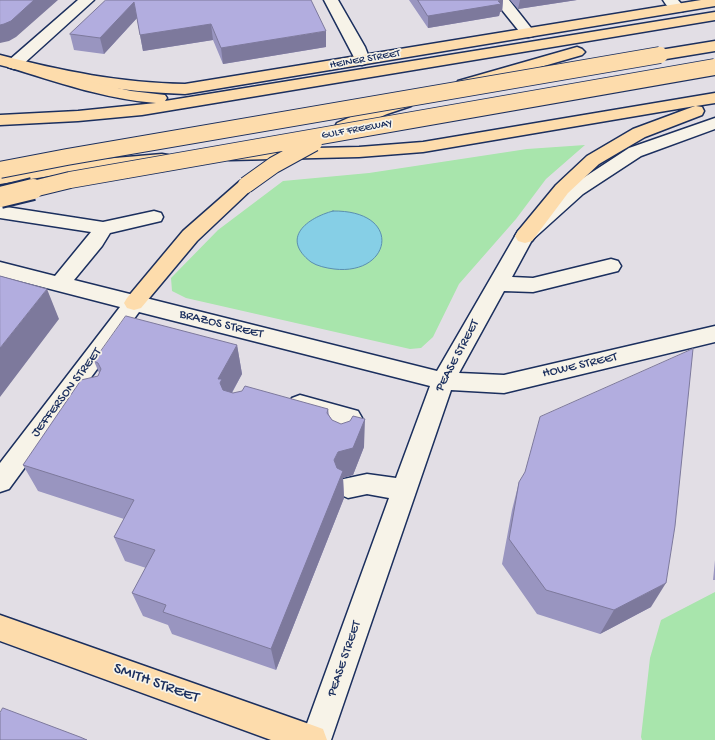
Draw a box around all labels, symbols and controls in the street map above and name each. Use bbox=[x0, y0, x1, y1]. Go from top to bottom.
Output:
street label: HEINER STREET bbox=[329, 47, 401, 73]
street label: GULF FREEWAY bbox=[321, 117, 393, 143]
street label: BRAZOS STREET bbox=[178, 307, 264, 343]
street label: PEASE STREET bbox=[433, 317, 483, 395]
street label: JEFFERSON STREET bbox=[28, 345, 106, 441]
street label: HOWE STREET bbox=[541, 350, 619, 382]
street label: PEASE STREET bbox=[325, 619, 365, 699]
street label: SMITH STREET bbox=[111, 660, 201, 708]

